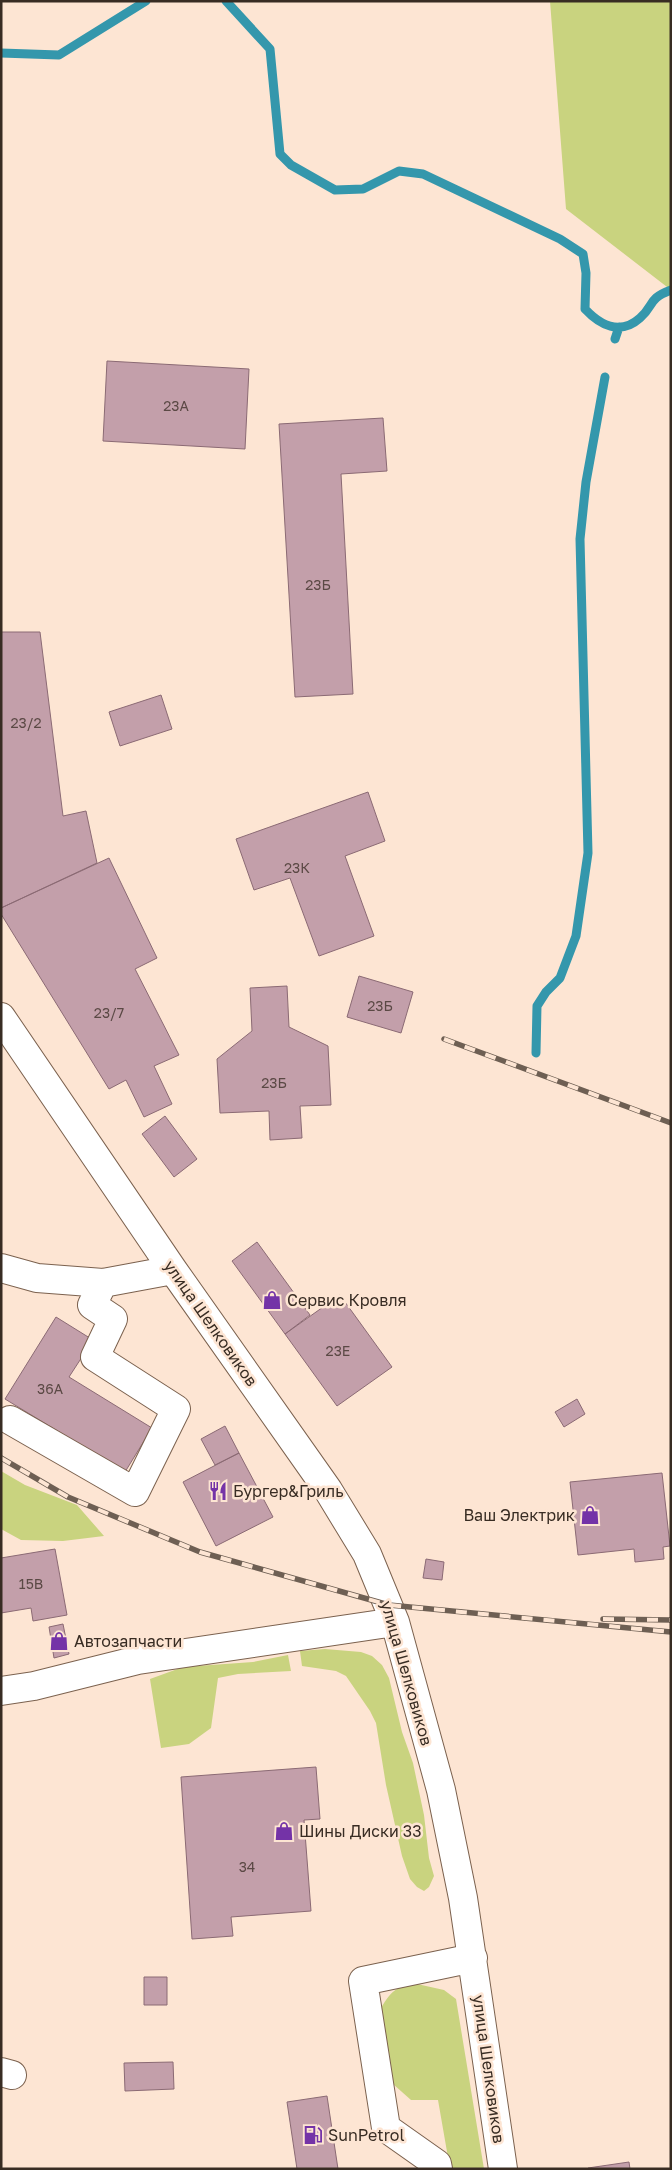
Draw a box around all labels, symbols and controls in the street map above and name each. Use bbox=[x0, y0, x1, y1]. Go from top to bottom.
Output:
house number: 23А bbox=[163, 397, 189, 414]
house number: 23Б bbox=[305, 576, 331, 593]
house number: 23/2 bbox=[10, 714, 42, 731]
house number: 23К bbox=[284, 859, 310, 876]
house number: 23Б bbox=[367, 997, 393, 1014]
house number: 23/7 bbox=[94, 1004, 124, 1021]
house number: 23Б bbox=[261, 1074, 287, 1091]
street label: улица Шелковиков bbox=[160, 1256, 262, 1390]
shop icon: Сервис Кровля bbox=[261, 1289, 283, 1311]
place label: Сервис Кровля bbox=[287, 1290, 407, 1310]
house number: 23Е bbox=[326, 1342, 350, 1359]
house number: 36А bbox=[37, 1380, 64, 1397]
restaurant icon: Бургер&Гриль bbox=[207, 1480, 229, 1502]
place label: Бургер&Гриль bbox=[233, 1481, 344, 1501]
shop icon: Ваш Электрик bbox=[579, 1504, 601, 1526]
place label: Ваш Электрик bbox=[463, 1505, 575, 1525]
house number: 15В bbox=[19, 1575, 43, 1592]
street label: улица Шелковиков bbox=[377, 1598, 437, 1748]
shop icon: Автозапчасти bbox=[48, 1630, 70, 1652]
place label: Автозапчасти bbox=[74, 1631, 182, 1651]
shop icon: Шины Диски 33 bbox=[273, 1820, 295, 1842]
place label: Шины Диски 33 bbox=[299, 1821, 422, 1841]
house number: 34 bbox=[239, 1858, 255, 1875]
street label: улица Шелковиков bbox=[469, 1993, 509, 2145]
fuel station icon: SunPetrol bbox=[302, 2124, 324, 2146]
place label: SunPetrol bbox=[328, 2125, 405, 2145]

